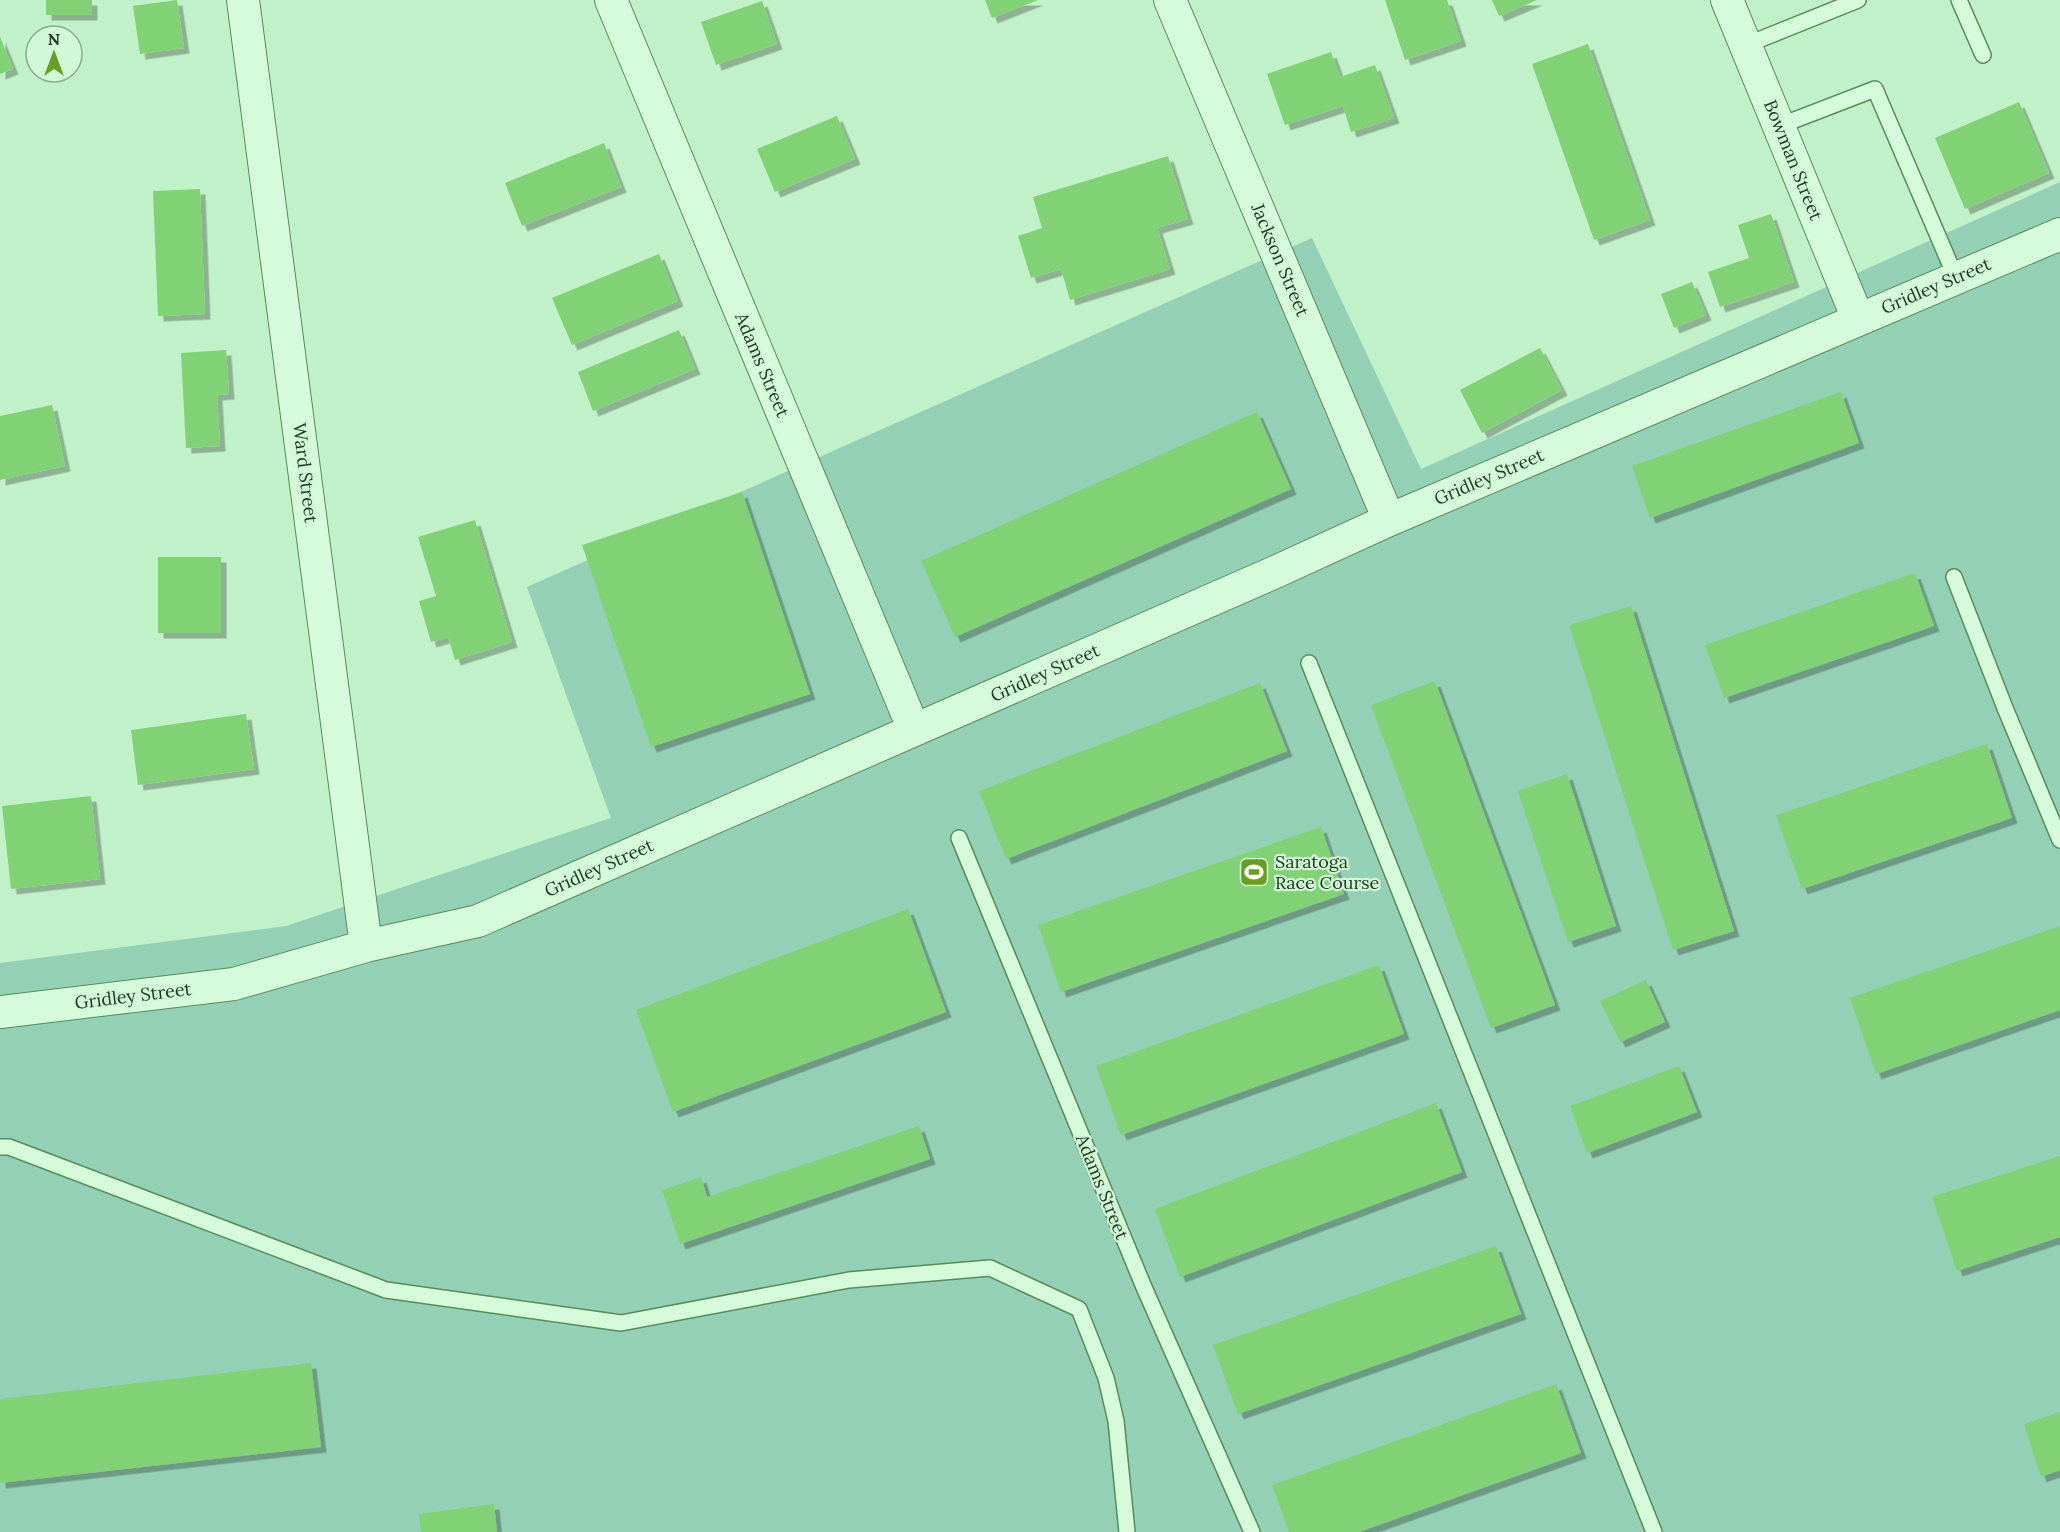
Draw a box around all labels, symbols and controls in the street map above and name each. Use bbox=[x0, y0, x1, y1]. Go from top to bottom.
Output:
north arrow bbox=[24, 24, 84, 84]
text: N bbox=[48, 29, 60, 49]
street label: Bowman Street bbox=[1759, 96, 1828, 224]
street label: Jackson Street bbox=[1246, 199, 1315, 320]
street label: Gridley Street bbox=[1877, 252, 1994, 319]
street label: Adams Street bbox=[730, 308, 795, 421]
street label: Ward Street bbox=[288, 422, 323, 524]
street label: Gridley Street bbox=[1430, 443, 1547, 510]
street label: Gridley Street bbox=[987, 638, 1103, 707]
street label: Gridley Street bbox=[541, 833, 657, 902]
place label: Saratoga Race Course bbox=[1275, 850, 1380, 894]
sports icon: Saratoga Race Course bbox=[1238, 856, 1270, 888]
street label: Gridley Street bbox=[73, 977, 193, 1014]
street label: Adams Street bbox=[1071, 1130, 1134, 1243]

